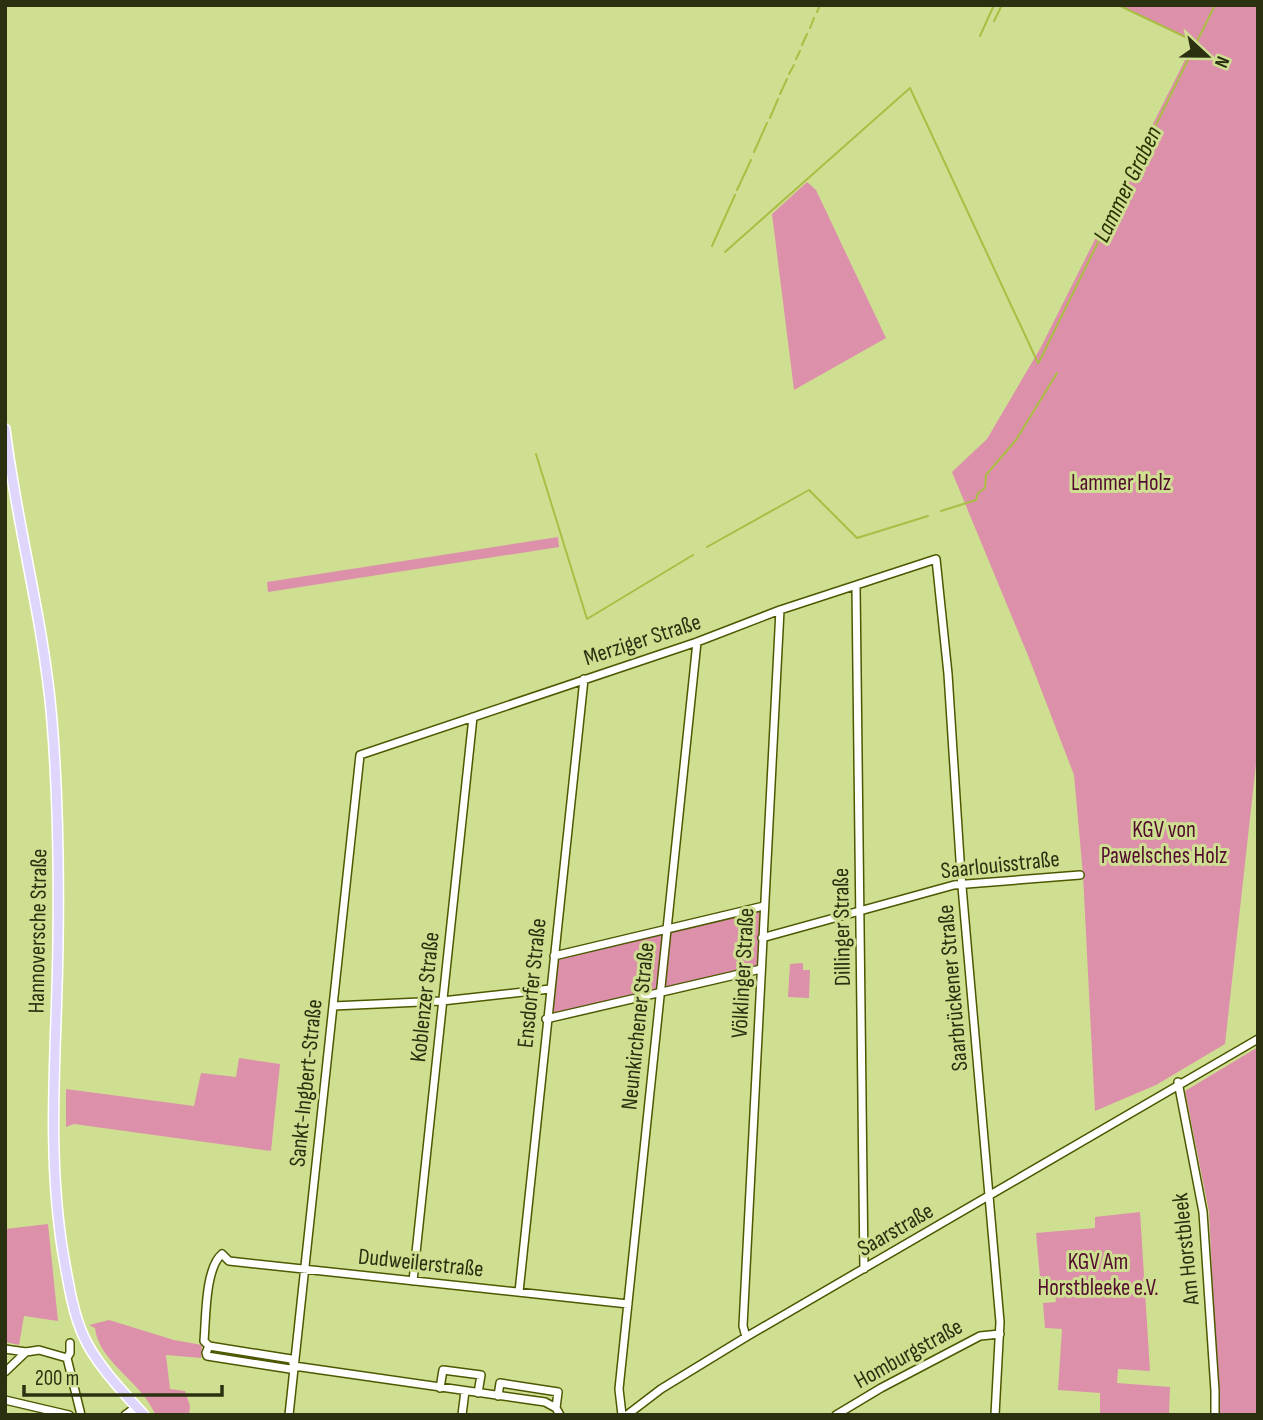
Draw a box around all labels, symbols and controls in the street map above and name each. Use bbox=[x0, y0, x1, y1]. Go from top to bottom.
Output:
north arrow bbox=[1172, 21, 1242, 91]
text: N bbox=[1209, 53, 1234, 71]
water label: Lammer Graben bbox=[1087, 122, 1168, 247]
park label: Lammer Holz bbox=[1071, 469, 1171, 497]
street label: Merziger Straße bbox=[580, 608, 704, 672]
park label: KGV von Pawelsches Holz bbox=[1101, 816, 1227, 870]
street label: Saarlouisstraße bbox=[939, 845, 1061, 885]
street label: Hannoversche Straße bbox=[23, 848, 53, 1014]
street label: Dillinger Straße bbox=[827, 868, 857, 986]
street label: Saarbrückener Straße bbox=[932, 904, 974, 1072]
street label: Völklinger Straße bbox=[726, 907, 760, 1039]
street label: Ensdorfer Straße bbox=[511, 917, 553, 1049]
street label: Koblenzer Straße bbox=[404, 931, 446, 1064]
street label: Neunkirchener Straße bbox=[615, 941, 661, 1111]
street label: Sankt-Ingbert-Straße bbox=[283, 998, 329, 1168]
street label: Am Horstbleek bbox=[1166, 1191, 1206, 1307]
street label: Saarstraße bbox=[853, 1197, 938, 1263]
street label: Dudweilerstraße bbox=[357, 1242, 485, 1283]
park label: KGV Am Horstbleeke e.V. bbox=[1037, 1248, 1159, 1302]
street label: Homburgstraße bbox=[849, 1313, 968, 1395]
scale bar bbox=[24, 1354, 222, 1398]
text: 200 m bbox=[35, 1366, 79, 1391]

